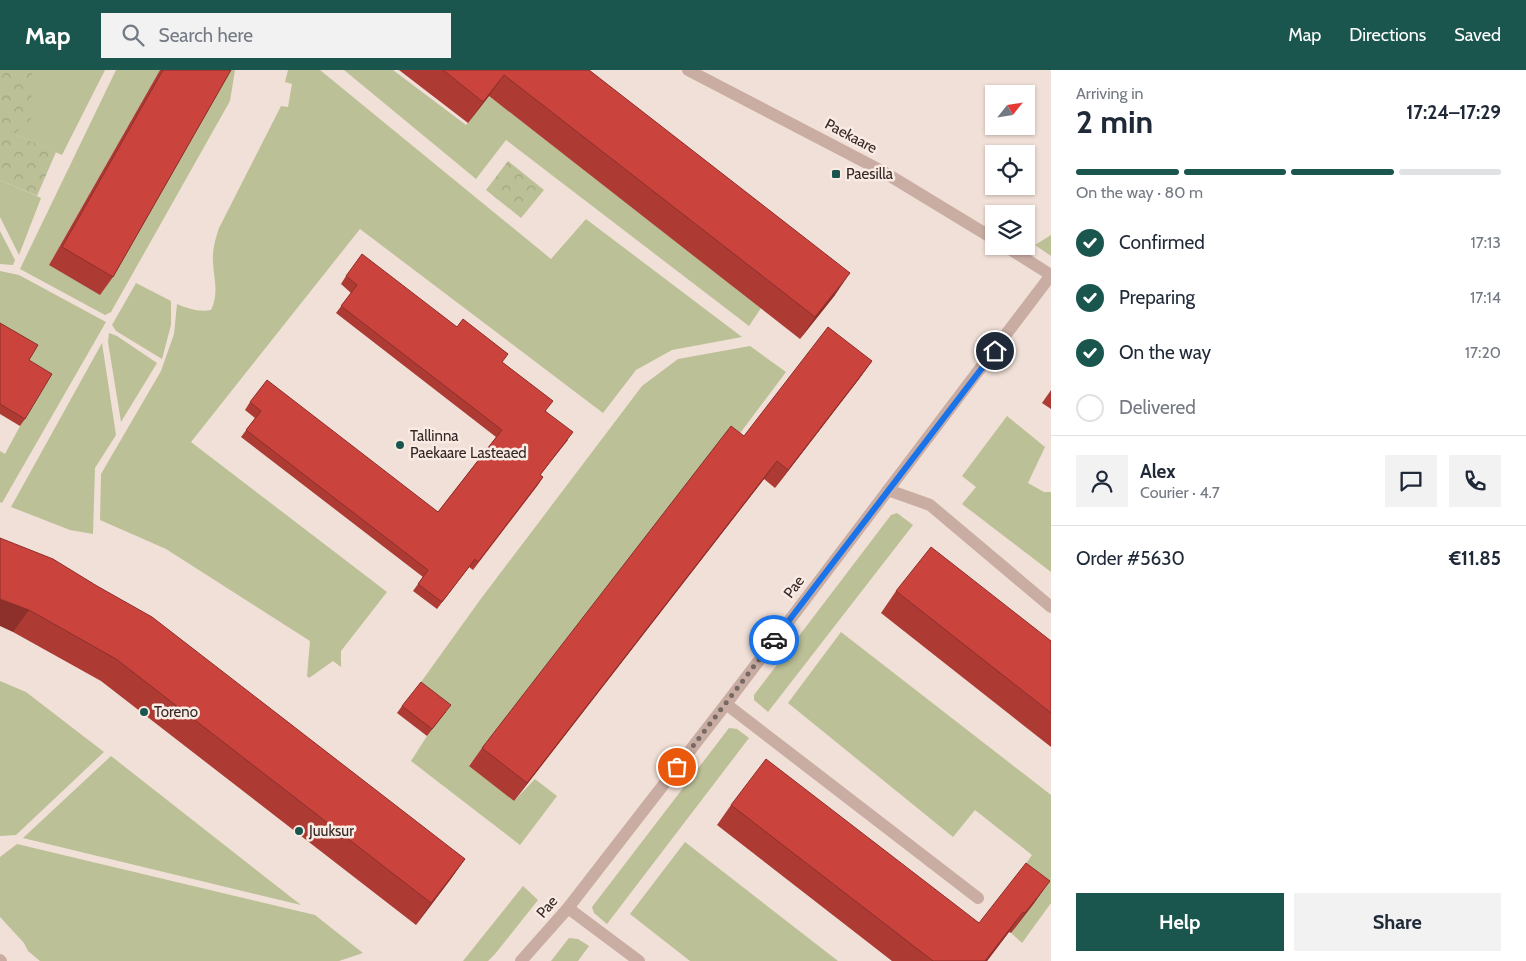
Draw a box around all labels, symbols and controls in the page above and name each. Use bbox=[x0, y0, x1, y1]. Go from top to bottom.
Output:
search box bbox=[101, 13, 451, 58]
text: Map bbox=[25, 21, 71, 50]
icon: search bbox=[119, 21, 147, 49]
text: Search here bbox=[159, 24, 253, 47]
text: Map bbox=[1288, 24, 1321, 46]
text: Directions bbox=[1349, 24, 1426, 46]
text: Saved bbox=[1454, 24, 1501, 46]
text: Arriving in bbox=[1076, 84, 1143, 103]
north arrow bbox=[985, 85, 1035, 135]
map controls bbox=[985, 85, 1035, 255]
text: 17:24–17:29 bbox=[1406, 101, 1501, 124]
text: 2 min bbox=[1076, 102, 1153, 141]
street label: Paekaare bbox=[822, 115, 880, 157]
button: locate bbox=[985, 145, 1035, 195]
place label: Paesilla bbox=[846, 165, 894, 183]
marker: Paesilla bbox=[830, 168, 842, 180]
text: On the way · 80 m bbox=[1076, 183, 1203, 202]
button: layers bbox=[985, 205, 1035, 255]
icon: check bbox=[1076, 229, 1104, 257]
text: Confirmed bbox=[1119, 231, 1205, 254]
text: 17:13 bbox=[1471, 233, 1501, 252]
icon: check bbox=[1076, 284, 1104, 312]
text: Preparing bbox=[1119, 286, 1195, 309]
text: 17:14 bbox=[1470, 288, 1501, 307]
pin bbox=[974, 330, 1016, 372]
icon: home bbox=[981, 337, 1009, 365]
icon: check bbox=[1076, 339, 1104, 367]
text: On the way bbox=[1119, 341, 1211, 364]
text: 17:20 bbox=[1465, 343, 1501, 362]
text: Delivered bbox=[1119, 396, 1196, 419]
place label: Tallinna Paekaare Lasteaed bbox=[410, 427, 527, 462]
marker: Tallinna Paekaare Lasteaed bbox=[394, 439, 406, 451]
button: person bbox=[1076, 455, 1128, 507]
button: chat bbox=[1385, 455, 1437, 507]
button: phone bbox=[1449, 455, 1501, 507]
text: Alex bbox=[1140, 460, 1176, 483]
text: Courier · 4.7 bbox=[1140, 483, 1220, 502]
text: Order #5630 bbox=[1076, 547, 1185, 570]
text: €11.85 bbox=[1449, 547, 1501, 570]
street label: Pae bbox=[780, 572, 808, 602]
courier bbox=[749, 615, 799, 665]
icon: car bbox=[760, 626, 788, 654]
place label: Toreno bbox=[154, 703, 198, 721]
marker: Toreno bbox=[138, 706, 150, 718]
pin bbox=[656, 746, 698, 788]
icon: bag bbox=[663, 753, 691, 781]
place label: Juuksur bbox=[308, 822, 354, 840]
marker: Juuksur bbox=[293, 825, 305, 837]
street label: Pae bbox=[533, 892, 562, 922]
button: Help bbox=[1076, 893, 1284, 951]
button: Share bbox=[1294, 893, 1501, 951]

